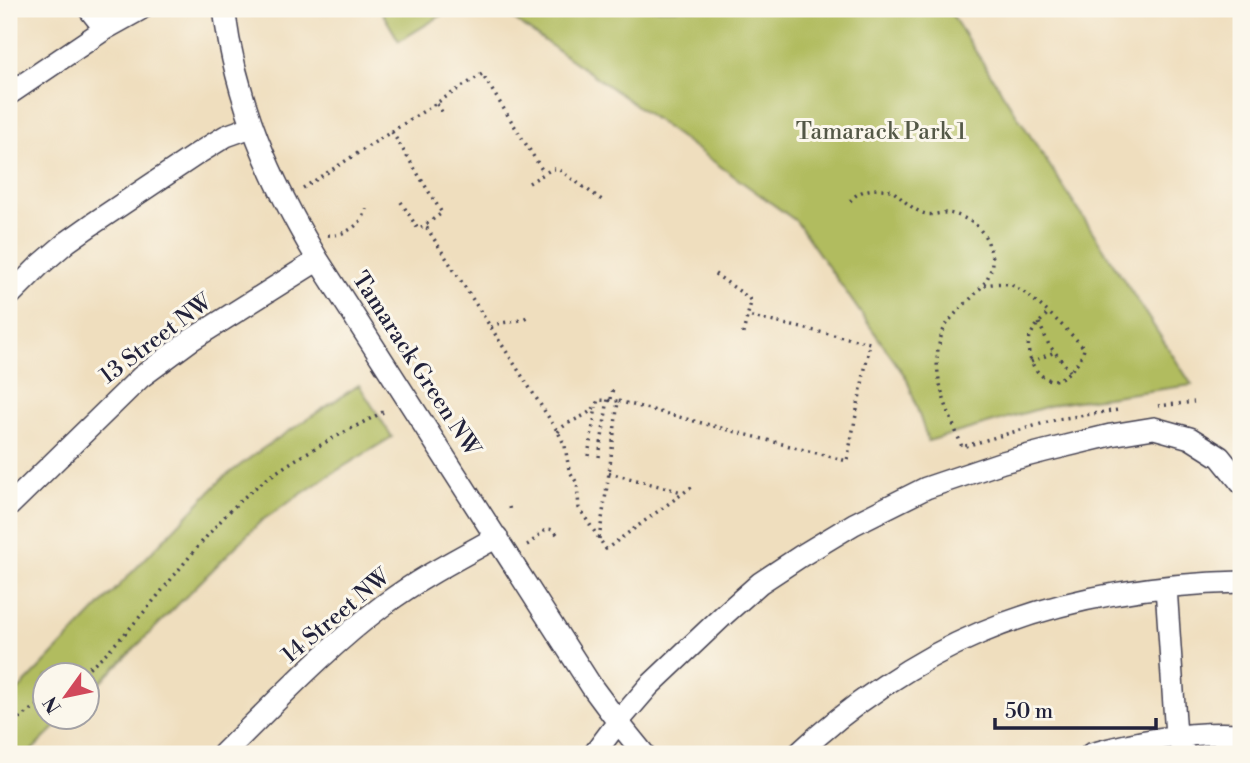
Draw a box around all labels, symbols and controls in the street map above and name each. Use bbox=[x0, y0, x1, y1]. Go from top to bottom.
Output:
park label: Tamarack Park 1 bbox=[796, 118, 966, 146]
street label: Tamarack Green NW bbox=[346, 266, 487, 463]
street label: 13 Street NW bbox=[95, 287, 218, 390]
street label: 14 Street NW bbox=[276, 562, 397, 669]
north arrow bbox=[32, 662, 102, 732]
scale bar bbox=[995, 686, 1156, 730]
text: N bbox=[38, 692, 67, 718]
text: 50 m bbox=[1005, 699, 1053, 725]

